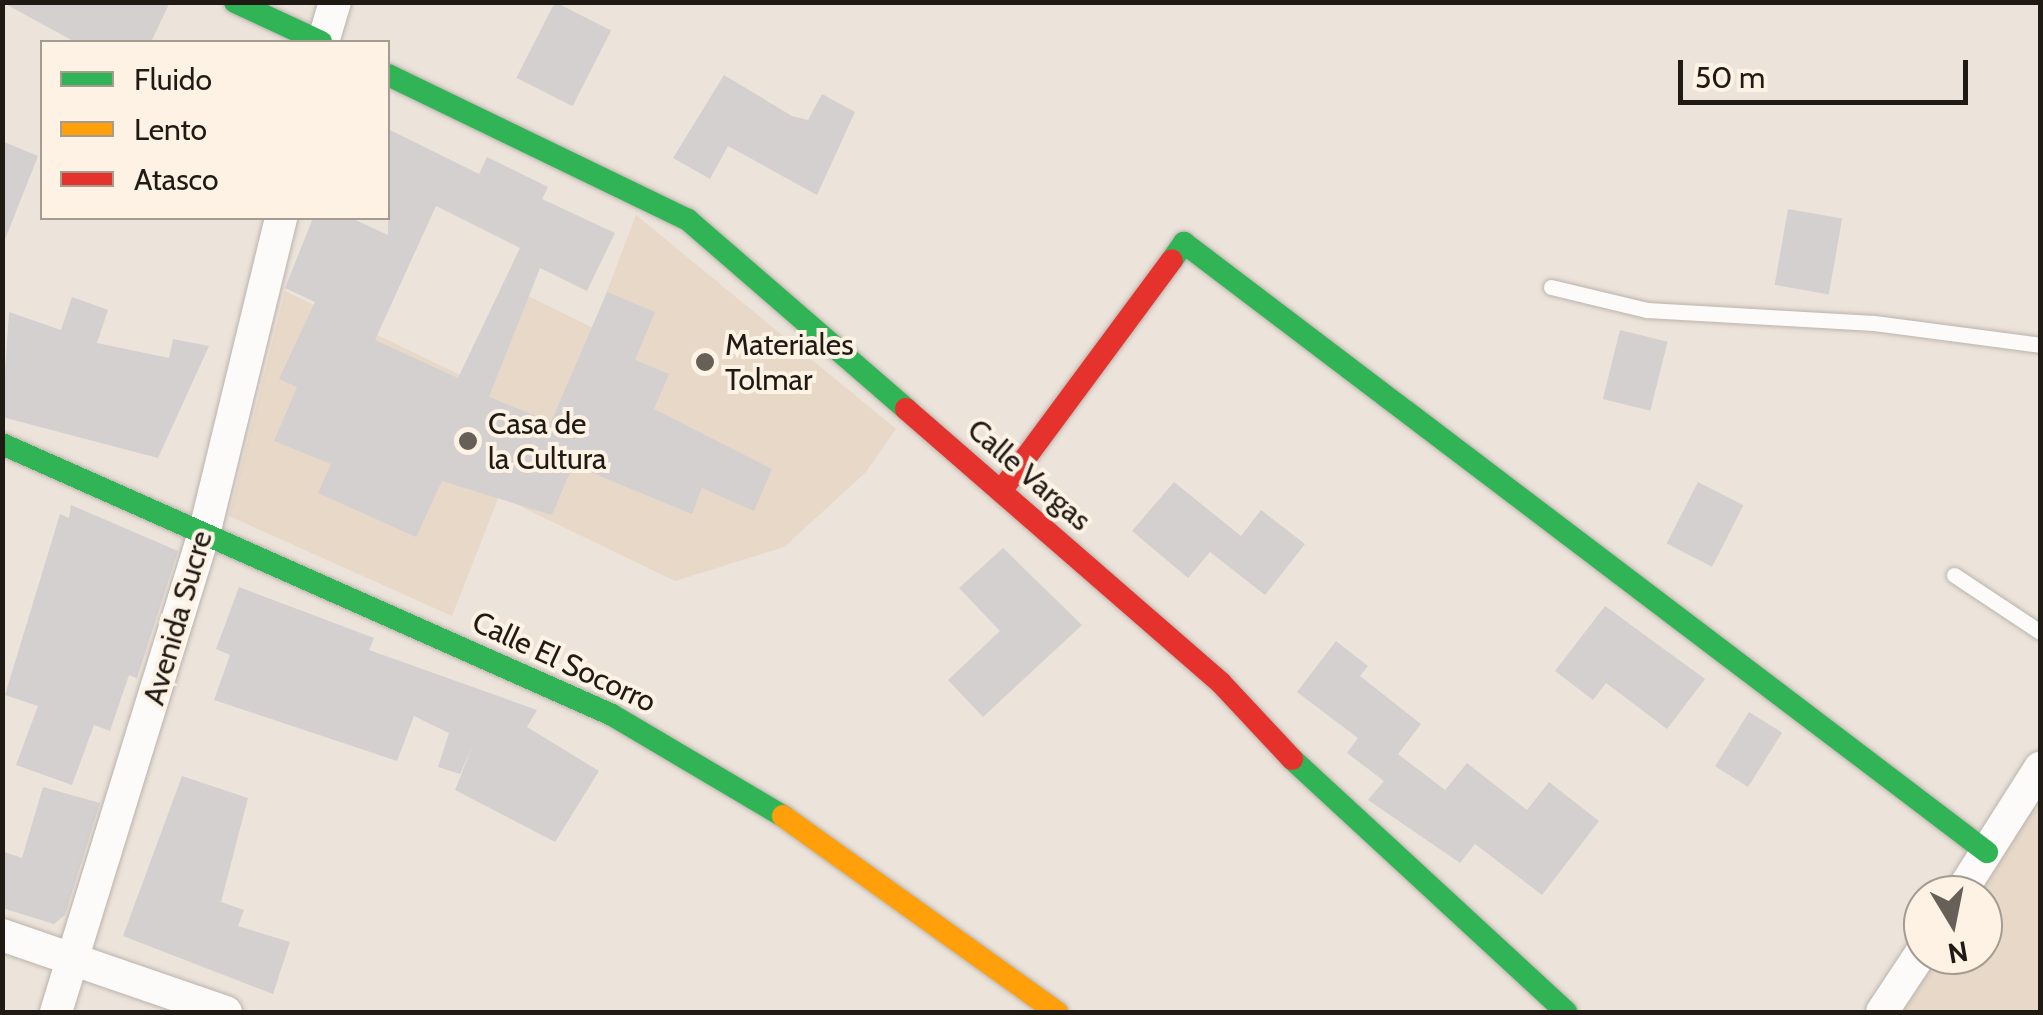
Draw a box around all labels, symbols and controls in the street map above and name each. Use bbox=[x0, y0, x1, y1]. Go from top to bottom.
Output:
legend bbox=[40, 40, 390, 220]
scale bar bbox=[1683, 40, 1973, 102]
text: 50 m bbox=[1695, 59, 1765, 96]
text: Fluido bbox=[134, 61, 212, 98]
text: Lento bbox=[134, 111, 207, 148]
text: Atasco bbox=[134, 161, 219, 198]
place label: Materiales Tolmar bbox=[725, 327, 854, 398]
marker: Materiales Tolmar bbox=[694, 351, 716, 373]
place label: Casa de la Cultura bbox=[488, 406, 606, 476]
street label: Calle Vargas bbox=[960, 412, 1098, 538]
marker: Casa de la Cultura bbox=[457, 430, 479, 452]
street label: Avenida Sucre bbox=[136, 527, 220, 709]
street label: Calle El Socorro bbox=[466, 604, 662, 720]
north arrow bbox=[1903, 875, 2003, 975]
text: N bbox=[1945, 934, 1971, 971]

